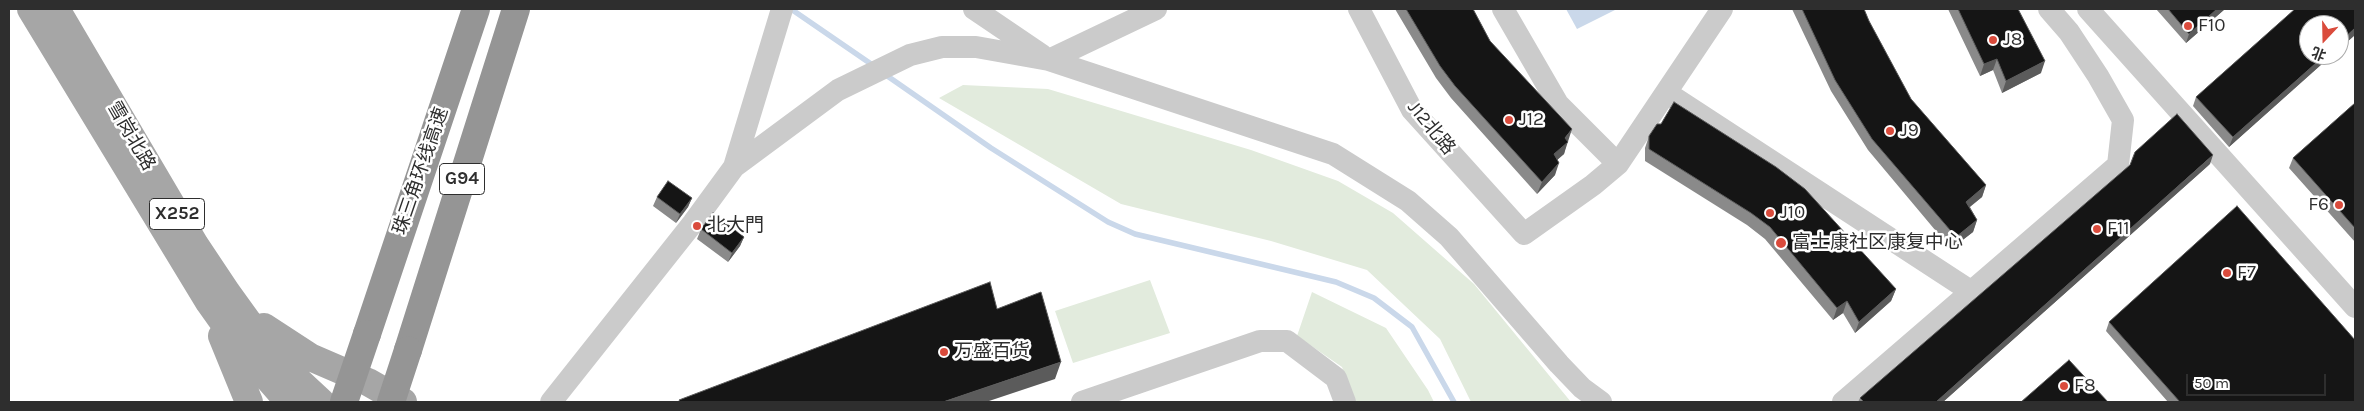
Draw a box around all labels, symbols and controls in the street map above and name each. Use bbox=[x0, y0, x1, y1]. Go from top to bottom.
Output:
place label: F10 bbox=[2198, 15, 2226, 37]
north arrow bbox=[2299, 15, 2349, 65]
marker: F10 bbox=[2182, 20, 2194, 32]
place label: J8 bbox=[2003, 29, 2022, 51]
marker: J8 bbox=[1987, 34, 1999, 46]
text: 北 bbox=[2309, 43, 2328, 64]
street label: J12北路 bbox=[1402, 96, 1460, 160]
street label: 雪岗北路 bbox=[102, 97, 160, 175]
street label: 珠三角环线高速 bbox=[389, 104, 453, 238]
place label: J12 bbox=[1519, 109, 1544, 131]
marker: J12 bbox=[1503, 114, 1515, 126]
place label: J9 bbox=[1900, 120, 1919, 142]
marker: J9 bbox=[1884, 125, 1896, 137]
road number: G94 bbox=[440, 163, 484, 194]
place label: F6 bbox=[2308, 194, 2329, 216]
road number: X252 bbox=[150, 198, 204, 230]
marker: F6 bbox=[2333, 199, 2345, 211]
place label: J10 bbox=[1780, 202, 1805, 224]
marker: J10 bbox=[1764, 207, 1776, 219]
place label: 北大門 bbox=[707, 215, 764, 237]
place label: F11 bbox=[2107, 218, 2130, 240]
marker: 北大門 bbox=[691, 220, 703, 232]
marker: F11 bbox=[2091, 223, 2103, 235]
place label: 富士康社区康复中心 bbox=[1792, 232, 1963, 254]
marker: 富士康社区康复中心 bbox=[1774, 236, 1788, 250]
place label: F7 bbox=[2237, 262, 2256, 284]
marker: F7 bbox=[2221, 267, 2233, 279]
place label: 万盛百货 bbox=[954, 341, 1030, 363]
marker: 万盛百货 bbox=[938, 346, 950, 358]
scale bar bbox=[2189, 364, 2329, 396]
text: 50 m bbox=[2194, 374, 2229, 392]
place label: F8 bbox=[2074, 375, 2096, 397]
marker: F8 bbox=[2058, 380, 2070, 392]

